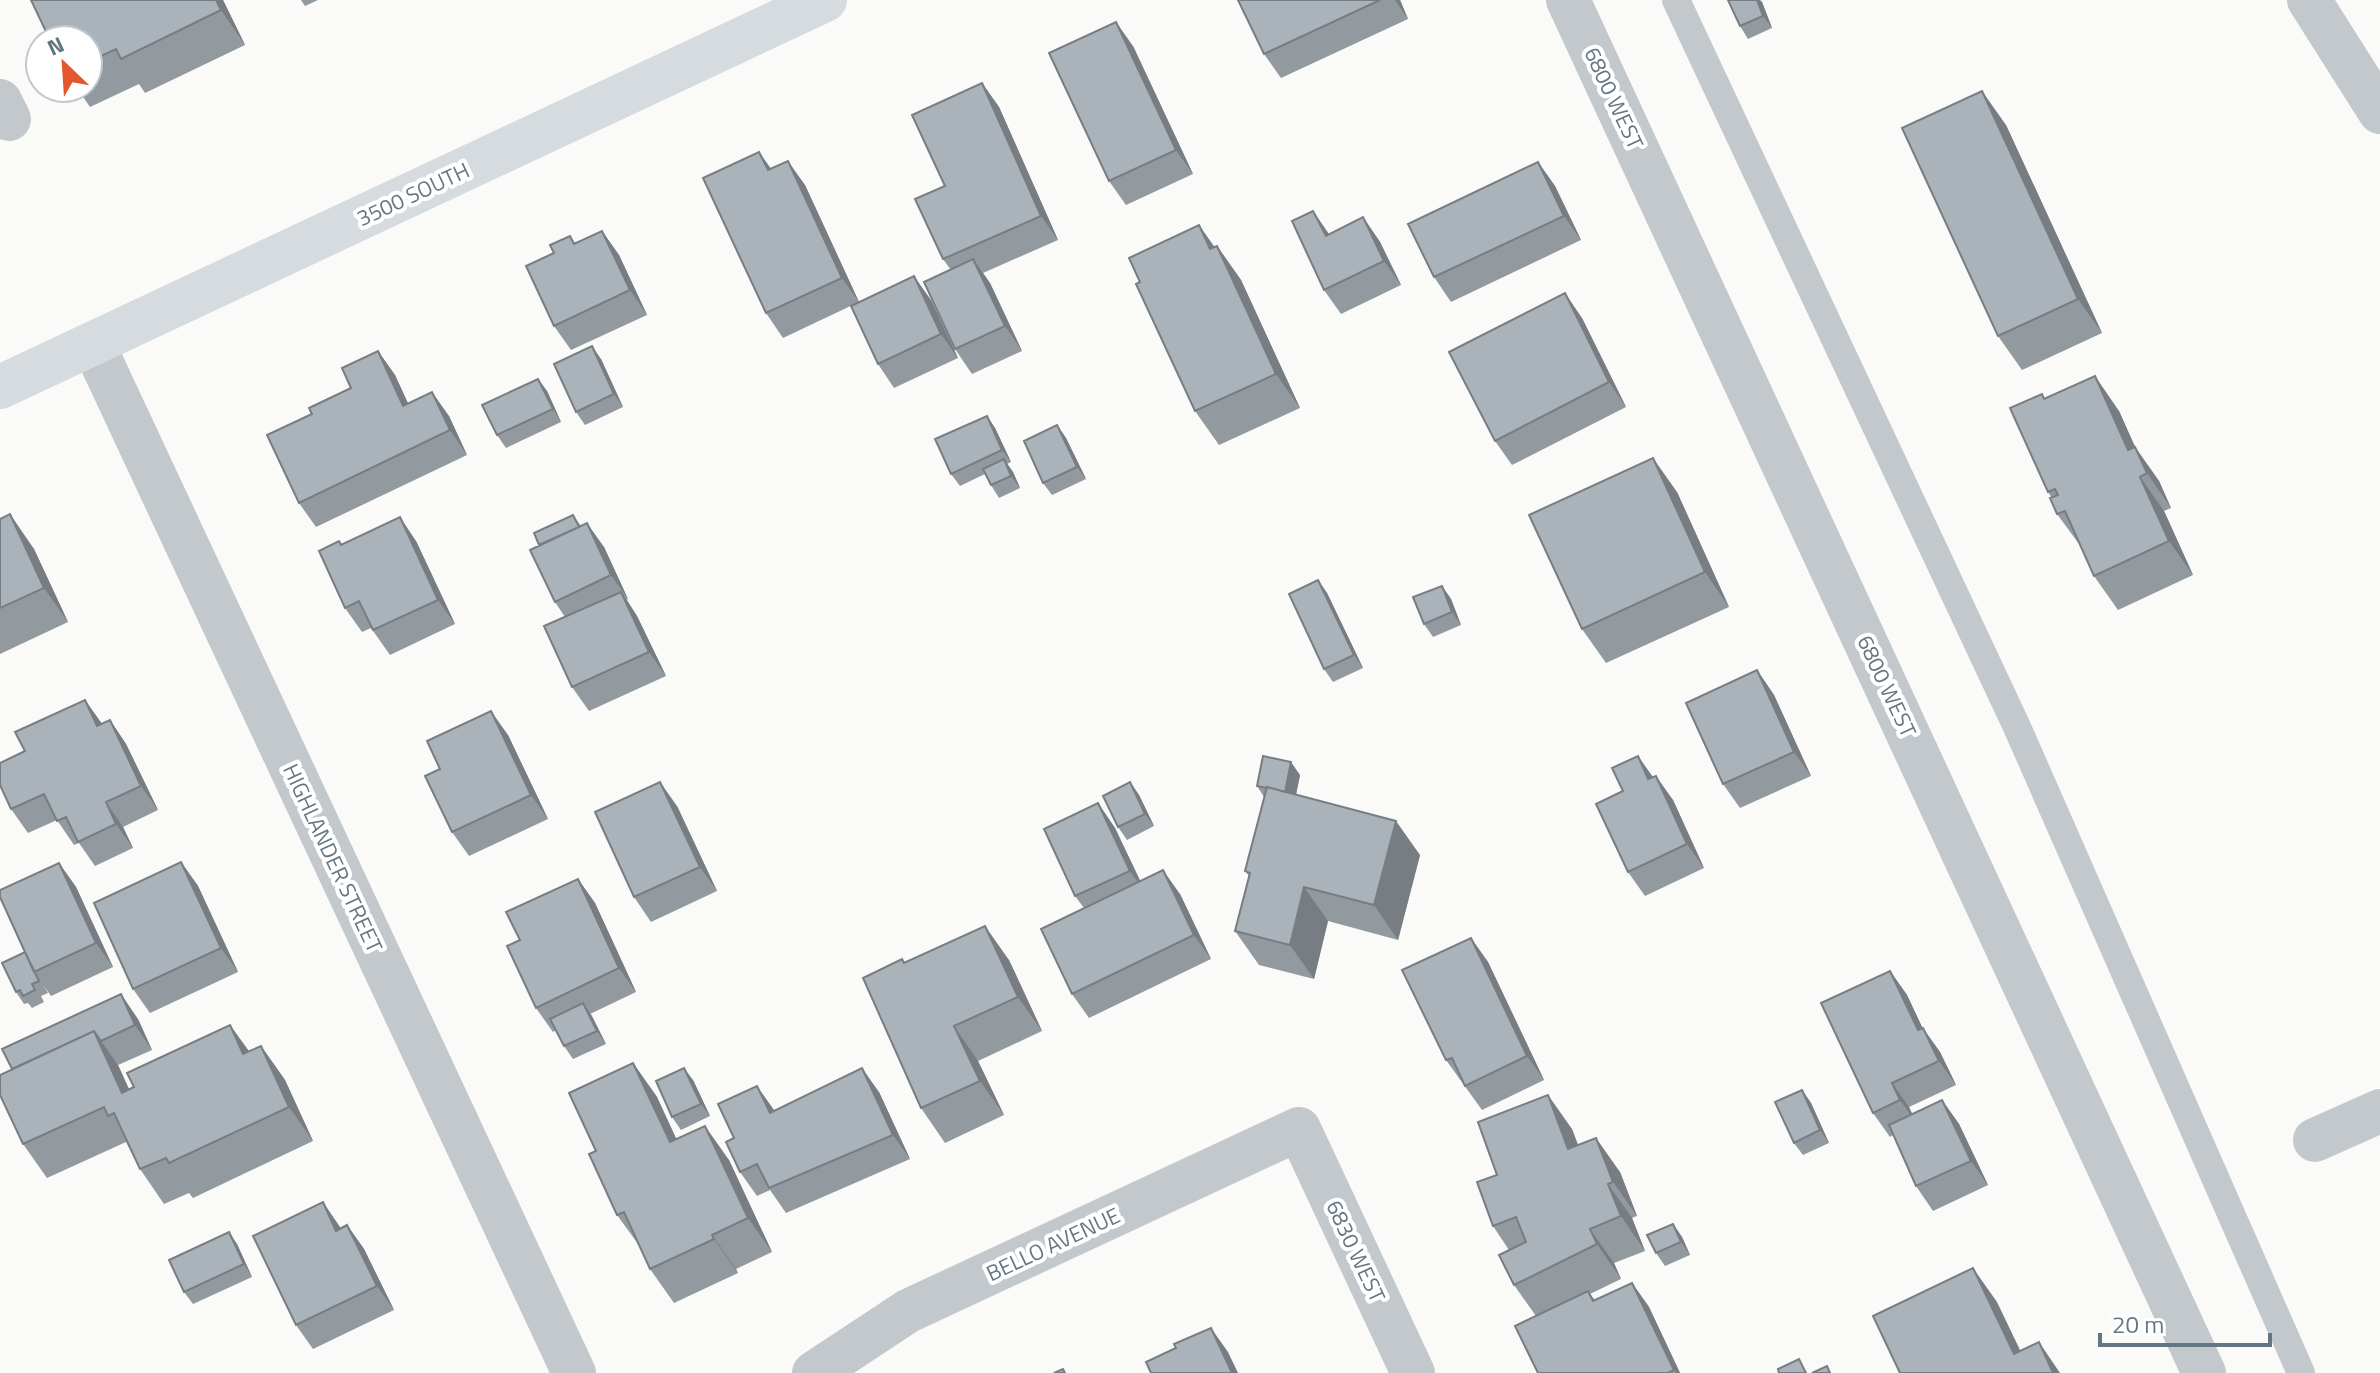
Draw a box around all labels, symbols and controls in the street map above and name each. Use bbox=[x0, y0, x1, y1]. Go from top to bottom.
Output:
north arrow bbox=[24, 24, 104, 104]
text: N bbox=[41, 27, 70, 65]
street label: 6800 WEST bbox=[1576, 41, 1653, 155]
street label: 3500 SOUTH bbox=[351, 153, 475, 235]
street label: 6800 WEST bbox=[1849, 629, 1926, 743]
street label: HIGHLANDER STREET bbox=[274, 758, 392, 958]
street label: 6830 WEST bbox=[1318, 1194, 1395, 1308]
street label: BELLO AVENUE bbox=[980, 1198, 1126, 1290]
scale bar bbox=[2100, 1297, 2270, 1347]
text: 20 m bbox=[2112, 1306, 2164, 1342]

